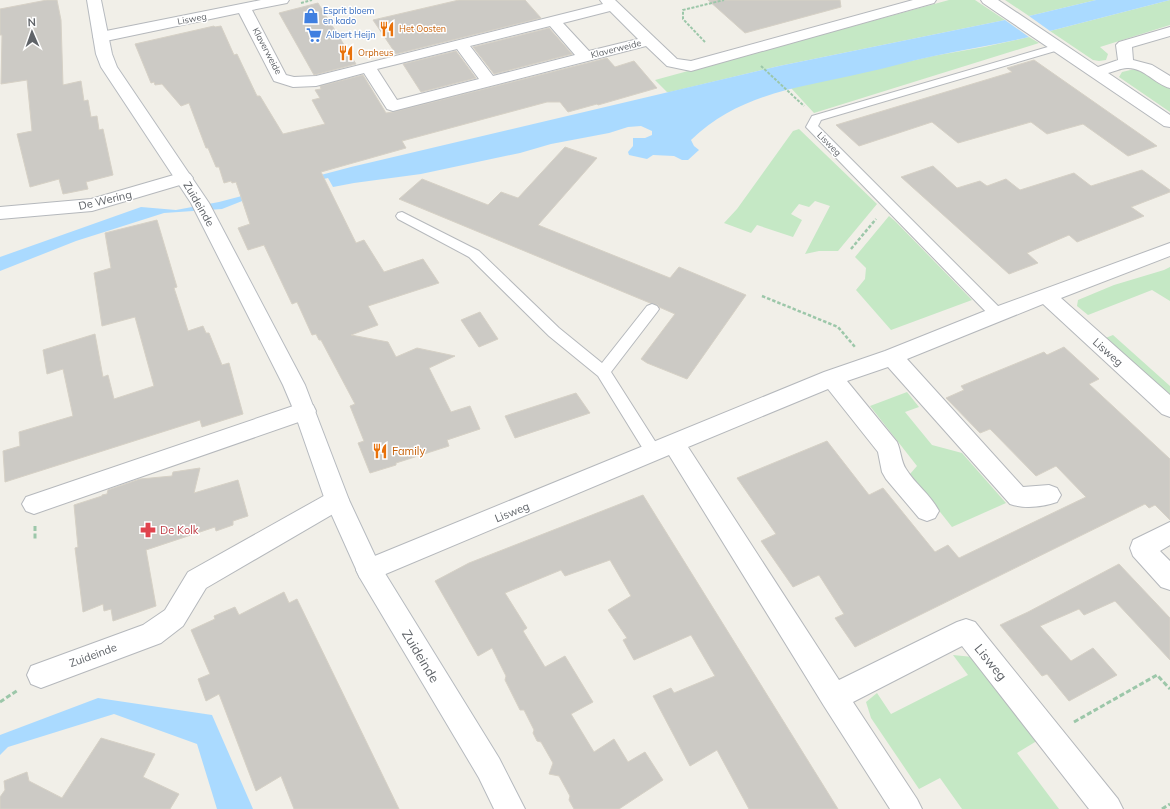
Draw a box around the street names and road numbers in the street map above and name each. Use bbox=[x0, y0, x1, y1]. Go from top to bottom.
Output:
street label: Lisweg bbox=[176, 10, 207, 27]
street label: Klaverweide bbox=[251, 25, 284, 76]
street label: Klaverweide bbox=[590, 37, 642, 60]
street label: Lisweg bbox=[815, 129, 844, 158]
street label: Zuideinde bbox=[181, 179, 217, 229]
street label: De Wering bbox=[77, 187, 133, 213]
street label: Lisweg bbox=[1090, 335, 1126, 369]
street label: Lisweg bbox=[493, 499, 531, 525]
street label: Zuideinde bbox=[399, 627, 443, 685]
street label: Zuideinde bbox=[67, 640, 119, 670]
street label: Lisweg bbox=[971, 640, 1011, 684]

